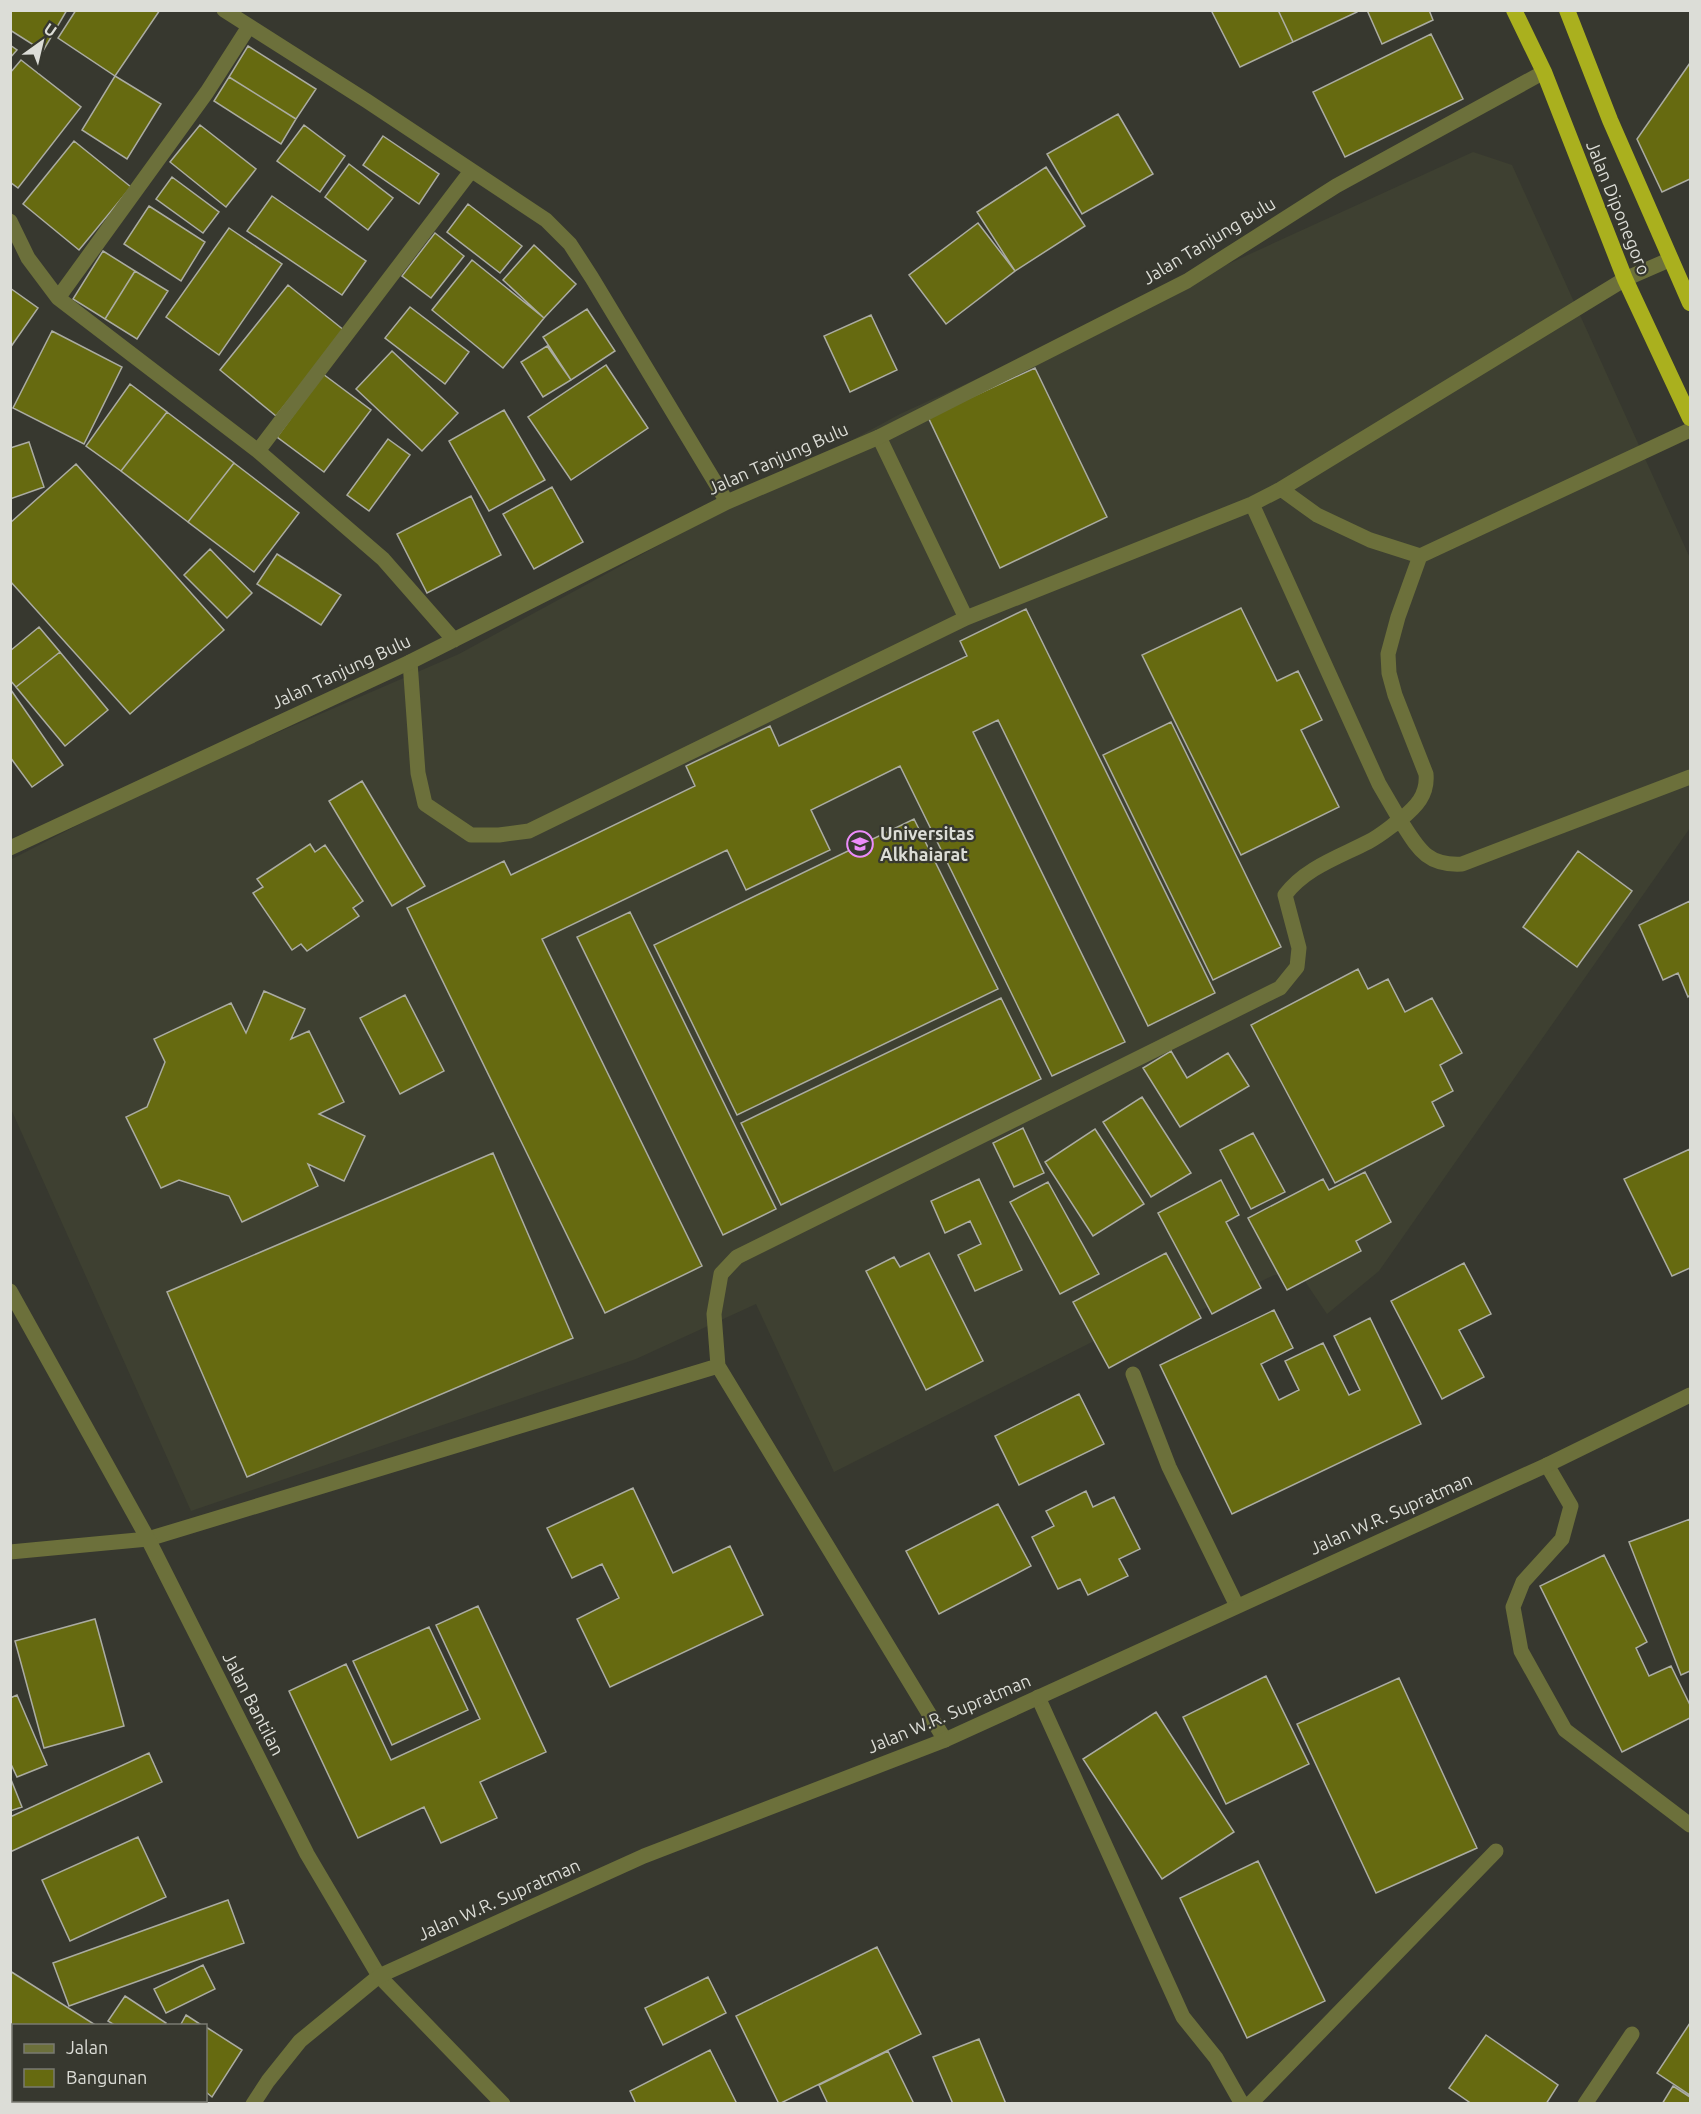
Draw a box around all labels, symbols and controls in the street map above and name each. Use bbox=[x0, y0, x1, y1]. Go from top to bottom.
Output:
north arrow bbox=[12, 12, 72, 72]
text: U bbox=[41, 19, 60, 40]
street label: Jalan Diponegoro bbox=[1583, 138, 1655, 278]
street label: Jalan Tanjung Bulu bbox=[1138, 193, 1279, 288]
street label: Jalan Tanjung Bulu bbox=[704, 418, 851, 498]
street label: Jalan Tanjung Bulu bbox=[268, 630, 413, 712]
place label: Universitas Alkhaiarat bbox=[880, 823, 974, 864]
school or university icon: Universitas Alkhaiarat bbox=[845, 829, 875, 859]
street label: Jalan W.R. Supratman bbox=[1306, 1468, 1475, 1558]
street label: Jalan Bantilan bbox=[219, 1649, 288, 1759]
street label: Jalan W.R. Supratman bbox=[864, 1670, 1033, 1757]
street label: Jalan W.R. Supratman bbox=[414, 1854, 583, 1944]
legend bbox=[12, 2024, 207, 2102]
text: Jalan bbox=[66, 2037, 108, 2057]
text: Bangunan bbox=[66, 2067, 147, 2087]

